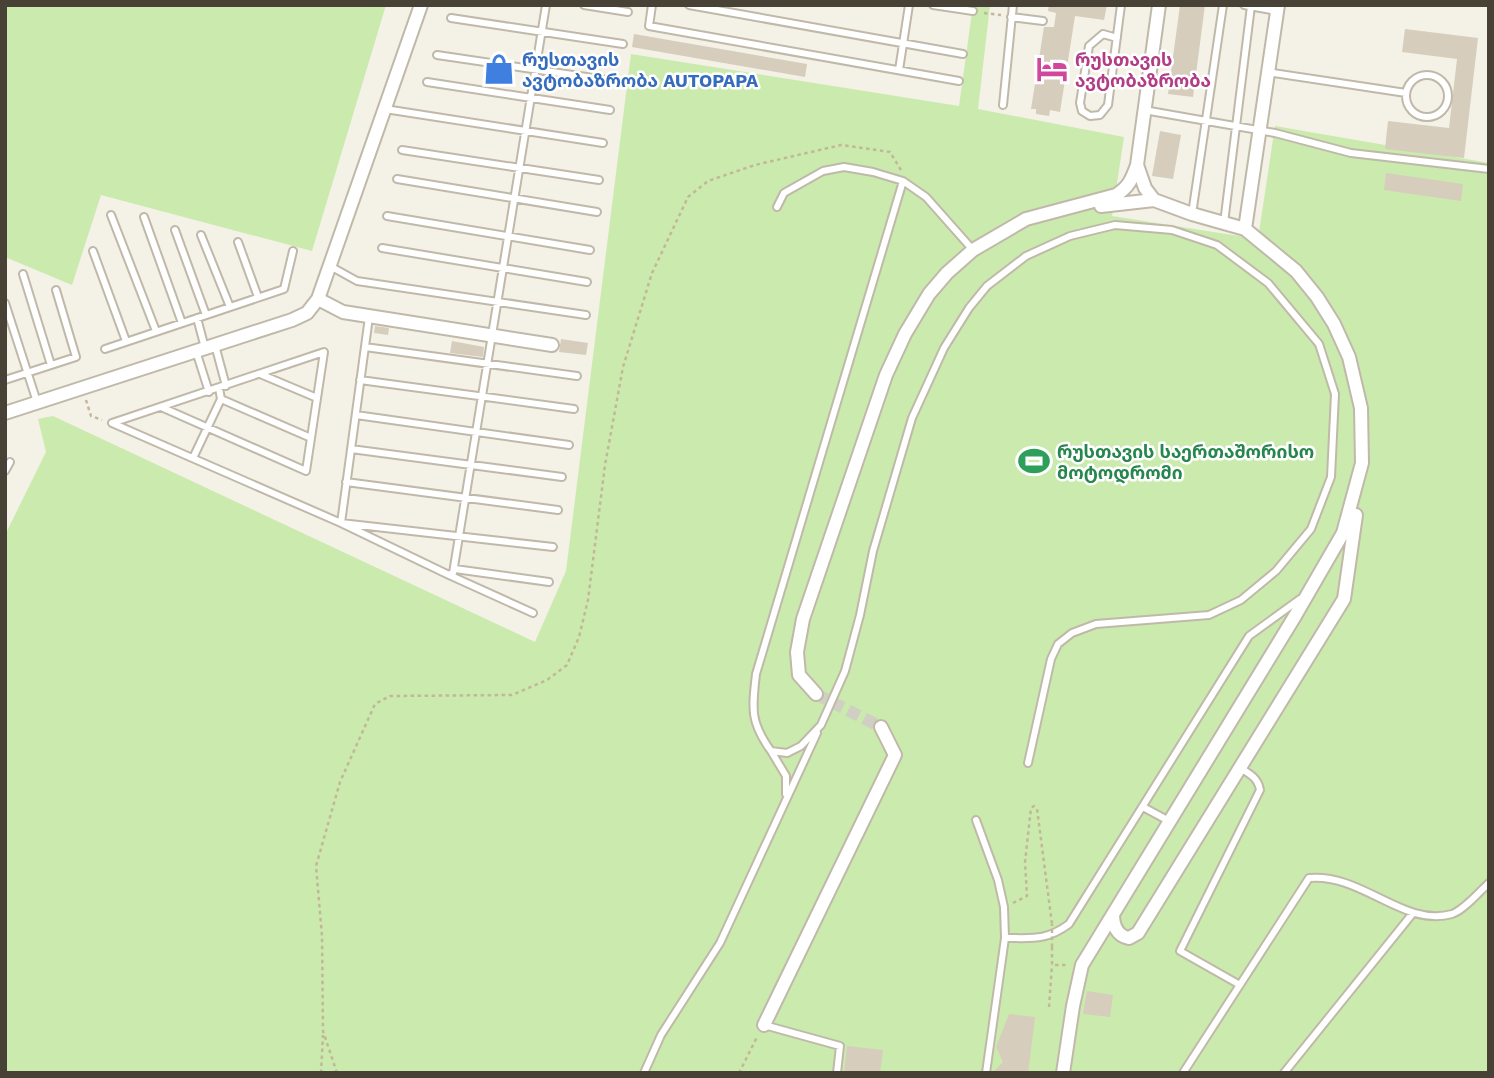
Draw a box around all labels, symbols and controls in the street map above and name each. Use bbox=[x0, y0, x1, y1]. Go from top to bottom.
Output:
place label: რუსთავის ავტობაზრობა AUTOPAPA bbox=[522, 49, 759, 91]
place label: რუსთავის ავტობაზრობა bbox=[1075, 49, 1211, 91]
shop icon: რუსთავის ავტობაზრობა AUTOPAPA bbox=[482, 52, 516, 86]
hotel icon: რუსთავის ავტობაზრობა bbox=[1035, 52, 1069, 86]
place label: რუსთავის საერთაშორისო მოტოდრომი bbox=[1057, 441, 1314, 484]
sports icon: რუსთავის საერთაშორისო მოტოდრომი bbox=[1017, 444, 1051, 478]

